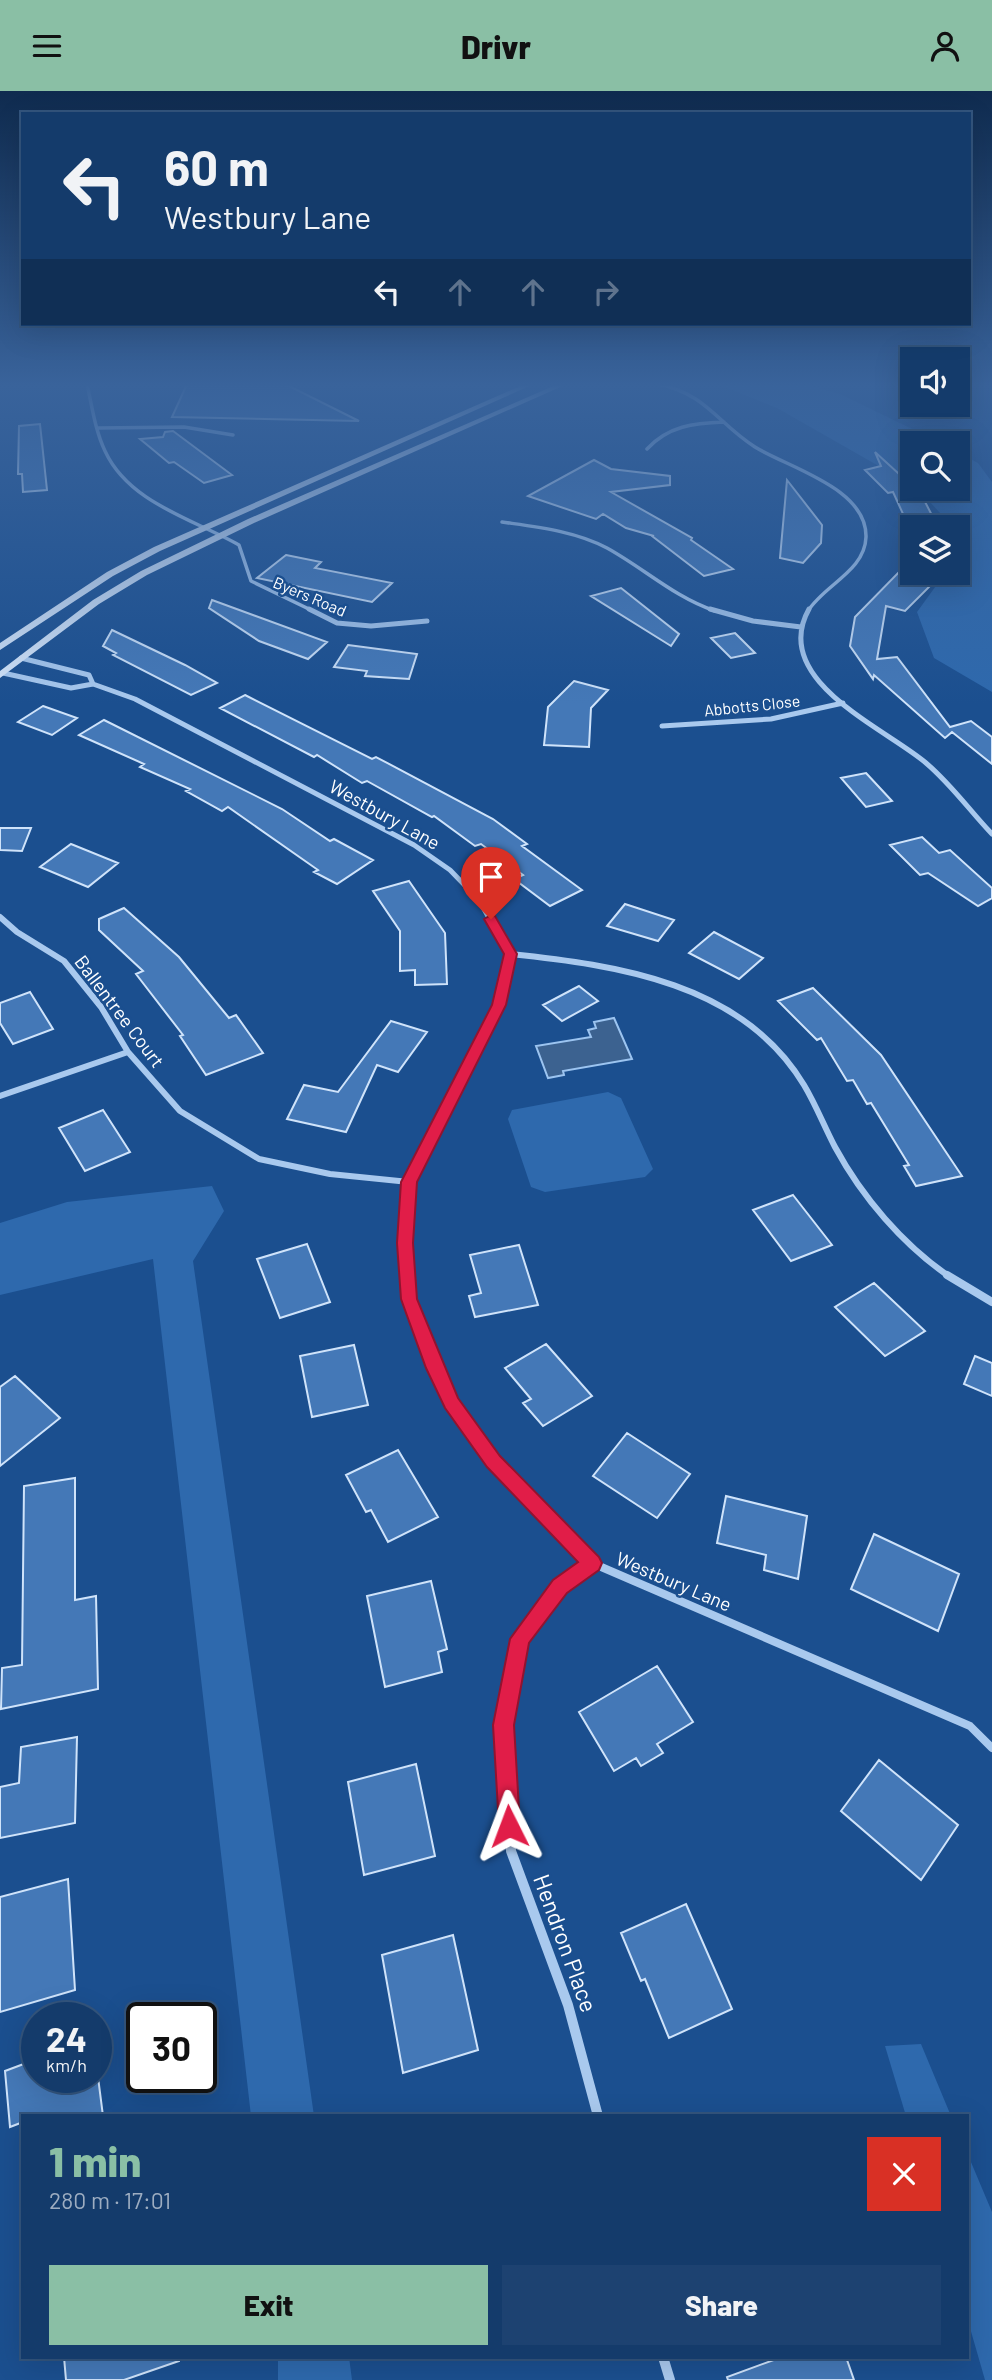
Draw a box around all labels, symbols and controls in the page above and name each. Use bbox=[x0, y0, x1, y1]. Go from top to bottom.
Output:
icon: menu bbox=[28, 27, 66, 65]
text: Drivr bbox=[461, 27, 531, 65]
icon: person bbox=[926, 27, 964, 65]
text: 60 m bbox=[164, 137, 269, 196]
icon: left bbox=[49, 140, 140, 231]
text: Westbury Lane bbox=[164, 197, 371, 235]
icon: left bbox=[368, 273, 406, 311]
icon: ahead bbox=[441, 273, 479, 311]
icon: ahead bbox=[514, 273, 552, 311]
icon: right bbox=[587, 273, 625, 311]
map controls bbox=[900, 347, 970, 585]
button: sound bbox=[900, 347, 970, 417]
button: search bbox=[900, 431, 970, 501]
button: layers bbox=[900, 515, 970, 585]
street label: Byers Road bbox=[271, 572, 349, 620]
street label: Abbotts Close bbox=[703, 691, 801, 719]
street label: Westbury Lane bbox=[326, 774, 444, 854]
pin bbox=[461, 847, 521, 919]
icon: arrive bbox=[472, 858, 510, 896]
street label: Ballentree Court bbox=[70, 950, 170, 1072]
street label: Westbury Lane bbox=[613, 1546, 735, 1616]
position arrow bbox=[472, 1789, 546, 1863]
street label: Hendron Place bbox=[528, 1870, 604, 2016]
speed limit sign: 30 bbox=[126, 2002, 217, 2093]
text: 24 bbox=[46, 2017, 87, 2059]
text: km/h bbox=[46, 2054, 87, 2076]
text: 1 min bbox=[49, 2135, 141, 2185]
button: close bbox=[867, 2137, 941, 2211]
text: 280 m · 17:01 bbox=[49, 2186, 171, 2214]
button: Exit bbox=[49, 2265, 488, 2345]
button: Share bbox=[502, 2265, 941, 2345]

